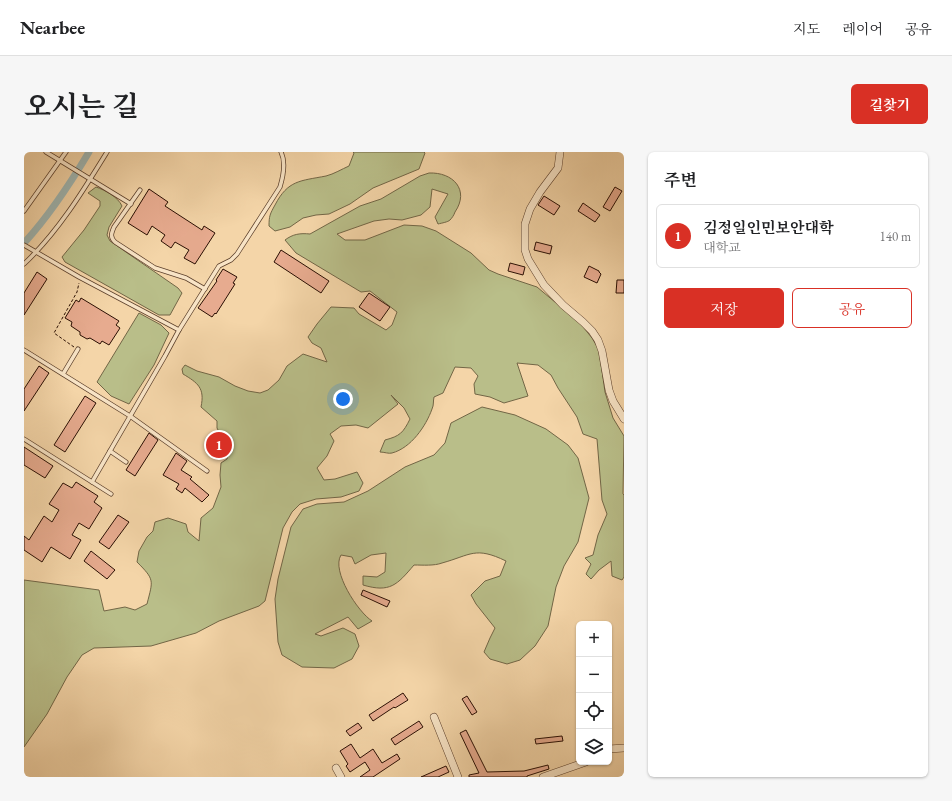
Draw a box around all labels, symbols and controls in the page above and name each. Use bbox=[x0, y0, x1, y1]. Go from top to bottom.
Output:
text: Nearbee bbox=[20, 15, 85, 40]
text: 지도 bbox=[793, 20, 820, 38]
text: 레이어 bbox=[842, 20, 883, 38]
text: 공유 bbox=[905, 20, 932, 38]
button: 길찾기 bbox=[851, 84, 928, 124]
text: 오시는 길 bbox=[24, 88, 139, 124]
text: 주변 bbox=[664, 169, 697, 191]
text: 김정일인민보안대학 bbox=[703, 218, 833, 237]
text: 1 bbox=[675, 228, 681, 245]
text: 140 m bbox=[880, 228, 911, 245]
text: 대학교 bbox=[703, 239, 741, 256]
button: 저장 bbox=[664, 288, 784, 328]
button: 공유 bbox=[792, 288, 912, 328]
your location bbox=[333, 389, 353, 409]
pin: 1 bbox=[206, 430, 232, 460]
map controls bbox=[576, 621, 612, 765]
button: + bbox=[576, 621, 612, 657]
button: − bbox=[576, 657, 612, 693]
button: locate bbox=[576, 693, 612, 729]
button: layers bbox=[576, 729, 612, 765]

